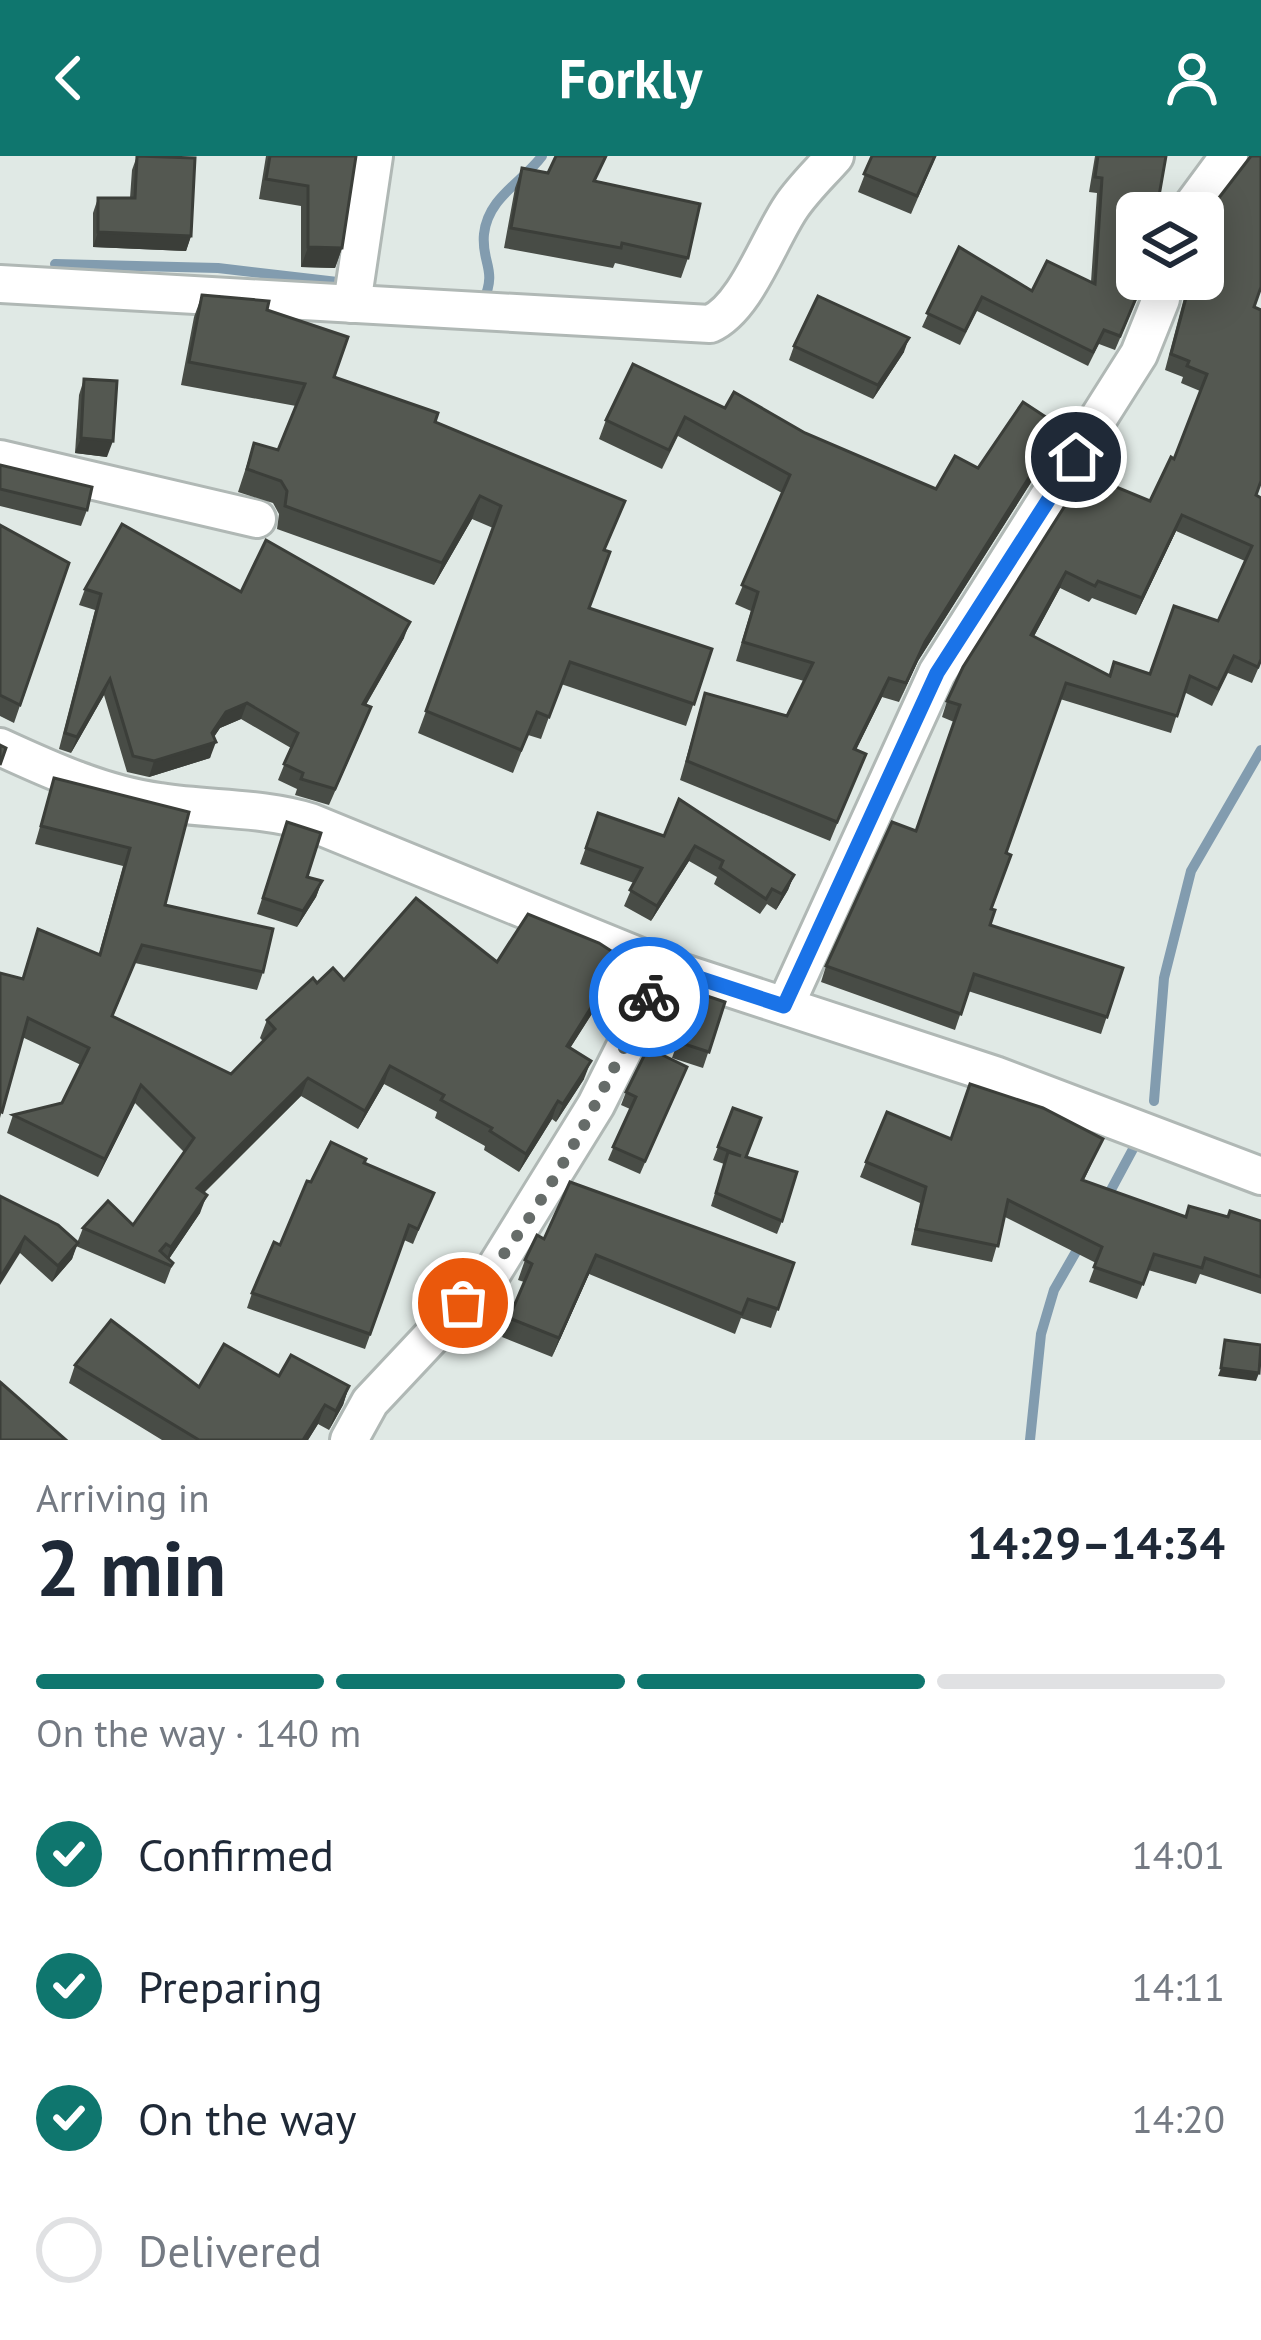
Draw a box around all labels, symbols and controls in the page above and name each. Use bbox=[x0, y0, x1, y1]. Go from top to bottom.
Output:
text: Forkly bbox=[559, 43, 702, 113]
icon: back bbox=[36, 45, 102, 111]
icon: person bbox=[1159, 45, 1225, 111]
map controls bbox=[1116, 192, 1224, 300]
button: layers bbox=[1116, 192, 1224, 300]
pin bbox=[1025, 406, 1127, 508]
icon: home bbox=[1043, 424, 1109, 490]
courier bbox=[589, 937, 709, 1057]
icon: bike bbox=[616, 964, 682, 1030]
pin bbox=[412, 1252, 514, 1354]
icon: bag bbox=[430, 1270, 496, 1336]
text: Arriving in bbox=[36, 1472, 210, 1523]
text: 14:29–14:34 bbox=[967, 1513, 1225, 1571]
text: 2 min bbox=[36, 1517, 226, 1618]
text: On the way · 140 m bbox=[36, 1707, 361, 1758]
icon: check bbox=[36, 1821, 102, 1887]
text: Confirmed bbox=[138, 1825, 334, 1883]
text: 14:01 bbox=[1131, 1829, 1225, 1880]
icon: check bbox=[36, 1953, 102, 2019]
text: Preparing bbox=[138, 1957, 323, 2015]
text: 14:11 bbox=[1131, 1961, 1225, 2012]
icon: check bbox=[36, 2085, 102, 2151]
text: On the way bbox=[138, 2089, 357, 2147]
text: 14:20 bbox=[1131, 2093, 1225, 2144]
text: Delivered bbox=[138, 2221, 322, 2279]

